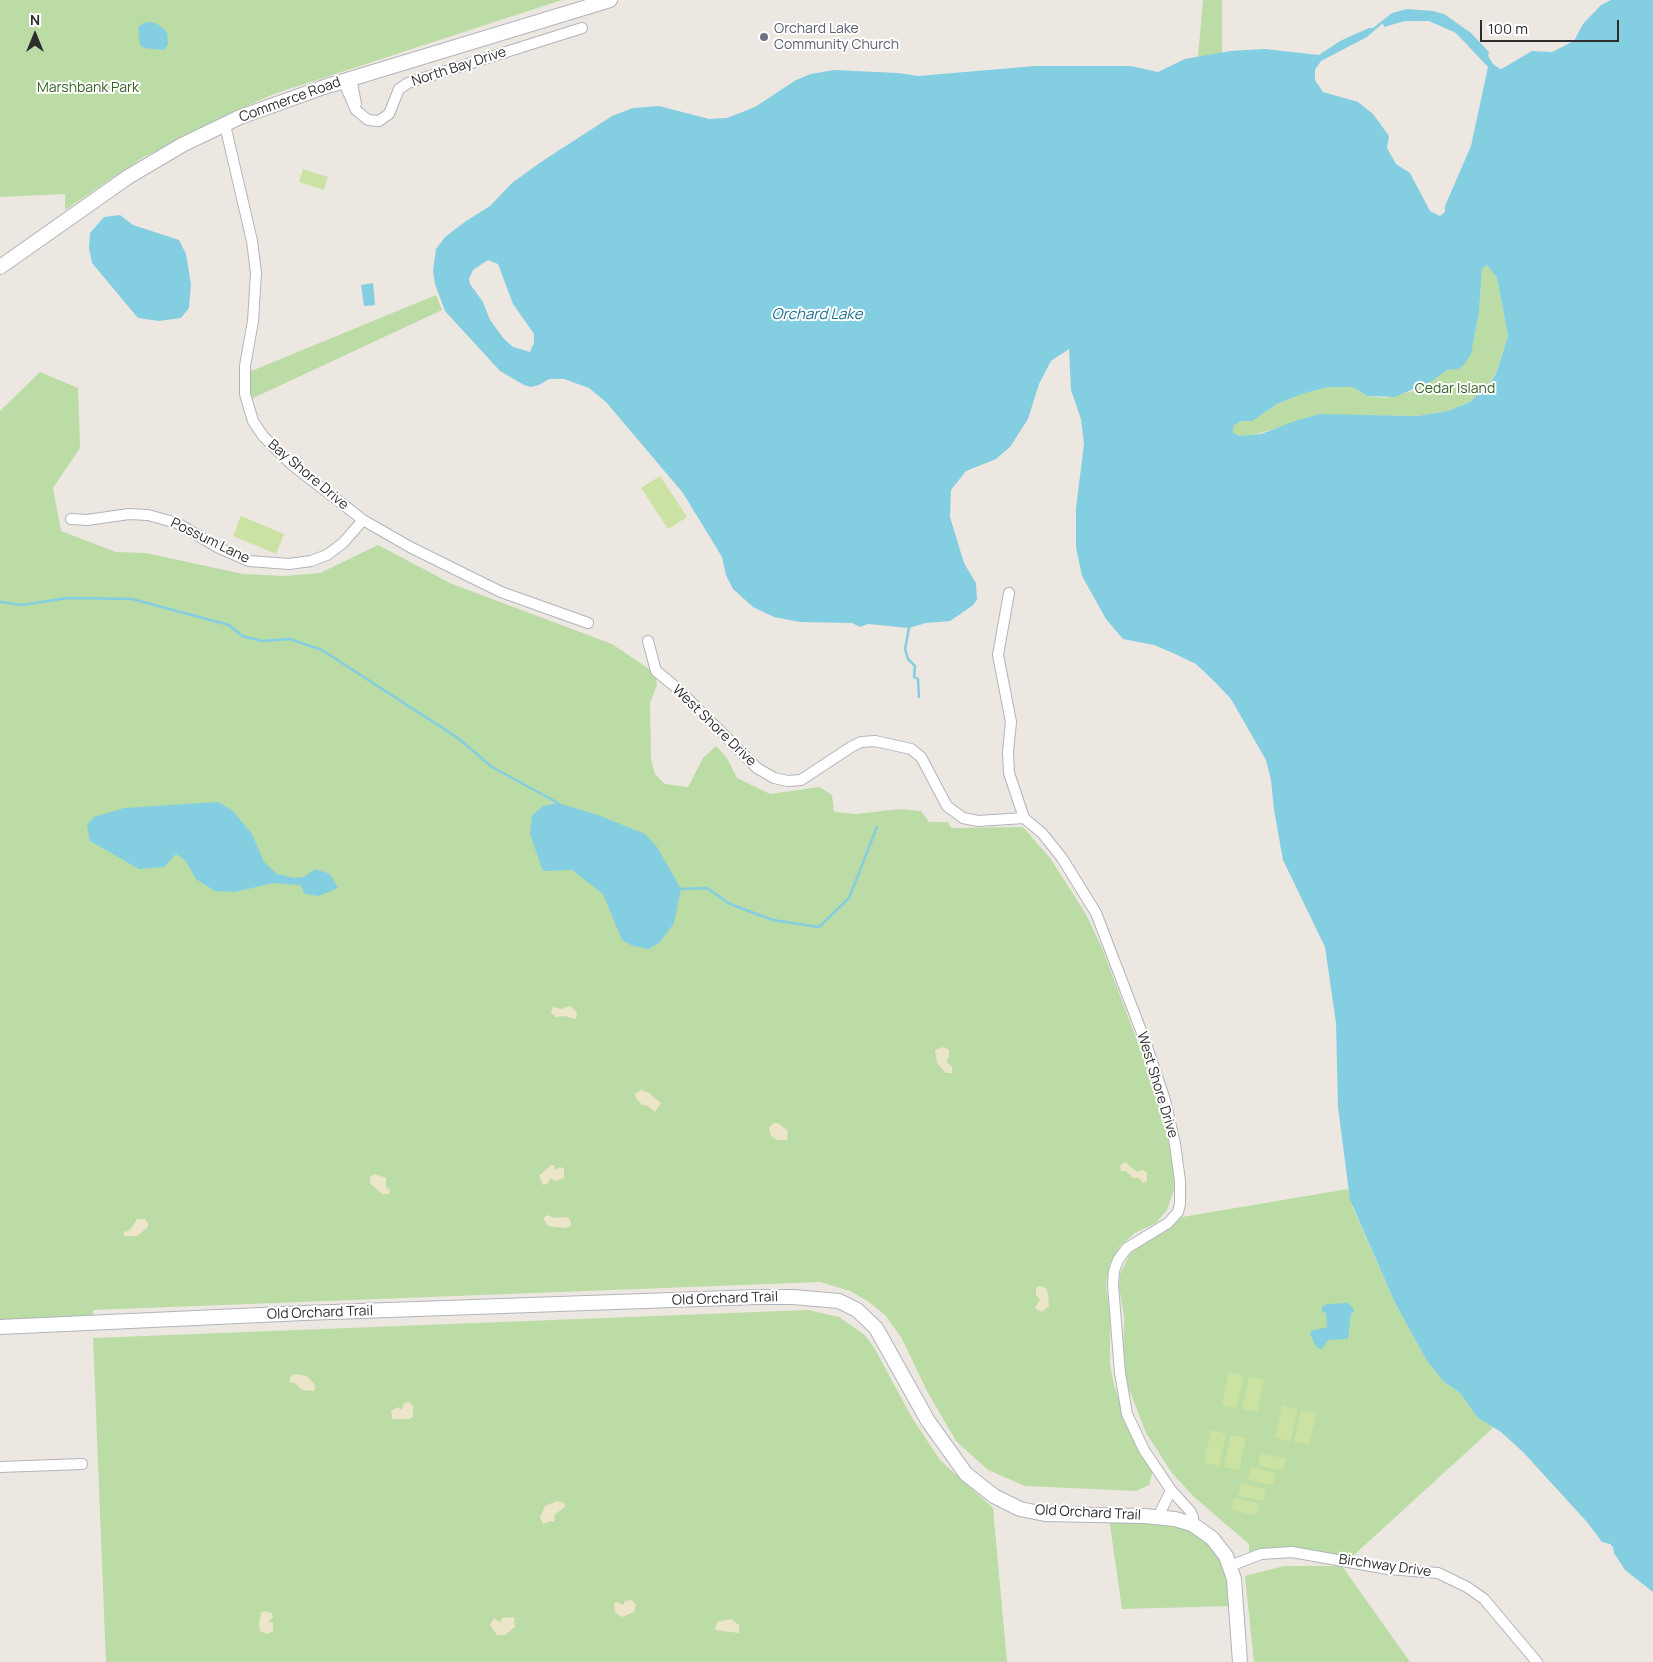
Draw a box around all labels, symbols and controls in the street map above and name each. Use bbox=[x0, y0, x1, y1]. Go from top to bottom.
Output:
north arrow bbox=[10, 10, 60, 60]
text: N bbox=[30, 10, 40, 29]
scale bar bbox=[1483, 10, 1622, 42]
text: 100 m bbox=[1488, 18, 1528, 39]
place label: Orchard Lake Community Church bbox=[774, 21, 899, 54]
marker: Orchard Lake Community Church bbox=[758, 31, 770, 43]
street label: North Bay Drive bbox=[410, 44, 508, 90]
street label: Commerce Road bbox=[237, 74, 343, 126]
park label: Marshbank Park bbox=[37, 80, 139, 96]
water label: Orchard Lake bbox=[772, 306, 862, 324]
park label: Cedar Island bbox=[1415, 381, 1495, 397]
street label: Bay Shore Drive bbox=[264, 436, 352, 514]
street label: Possum Lane bbox=[168, 515, 252, 567]
street label: West Shore Drive bbox=[669, 682, 759, 770]
street label: West Shore Drive bbox=[1133, 1030, 1181, 1140]
street label: Old Orchard Trail bbox=[672, 1289, 778, 1309]
street label: Old Orchard Trail bbox=[267, 1303, 373, 1323]
street label: Old Orchard Trail bbox=[1035, 1502, 1141, 1524]
street label: Birchway Drive bbox=[1338, 1551, 1432, 1581]

